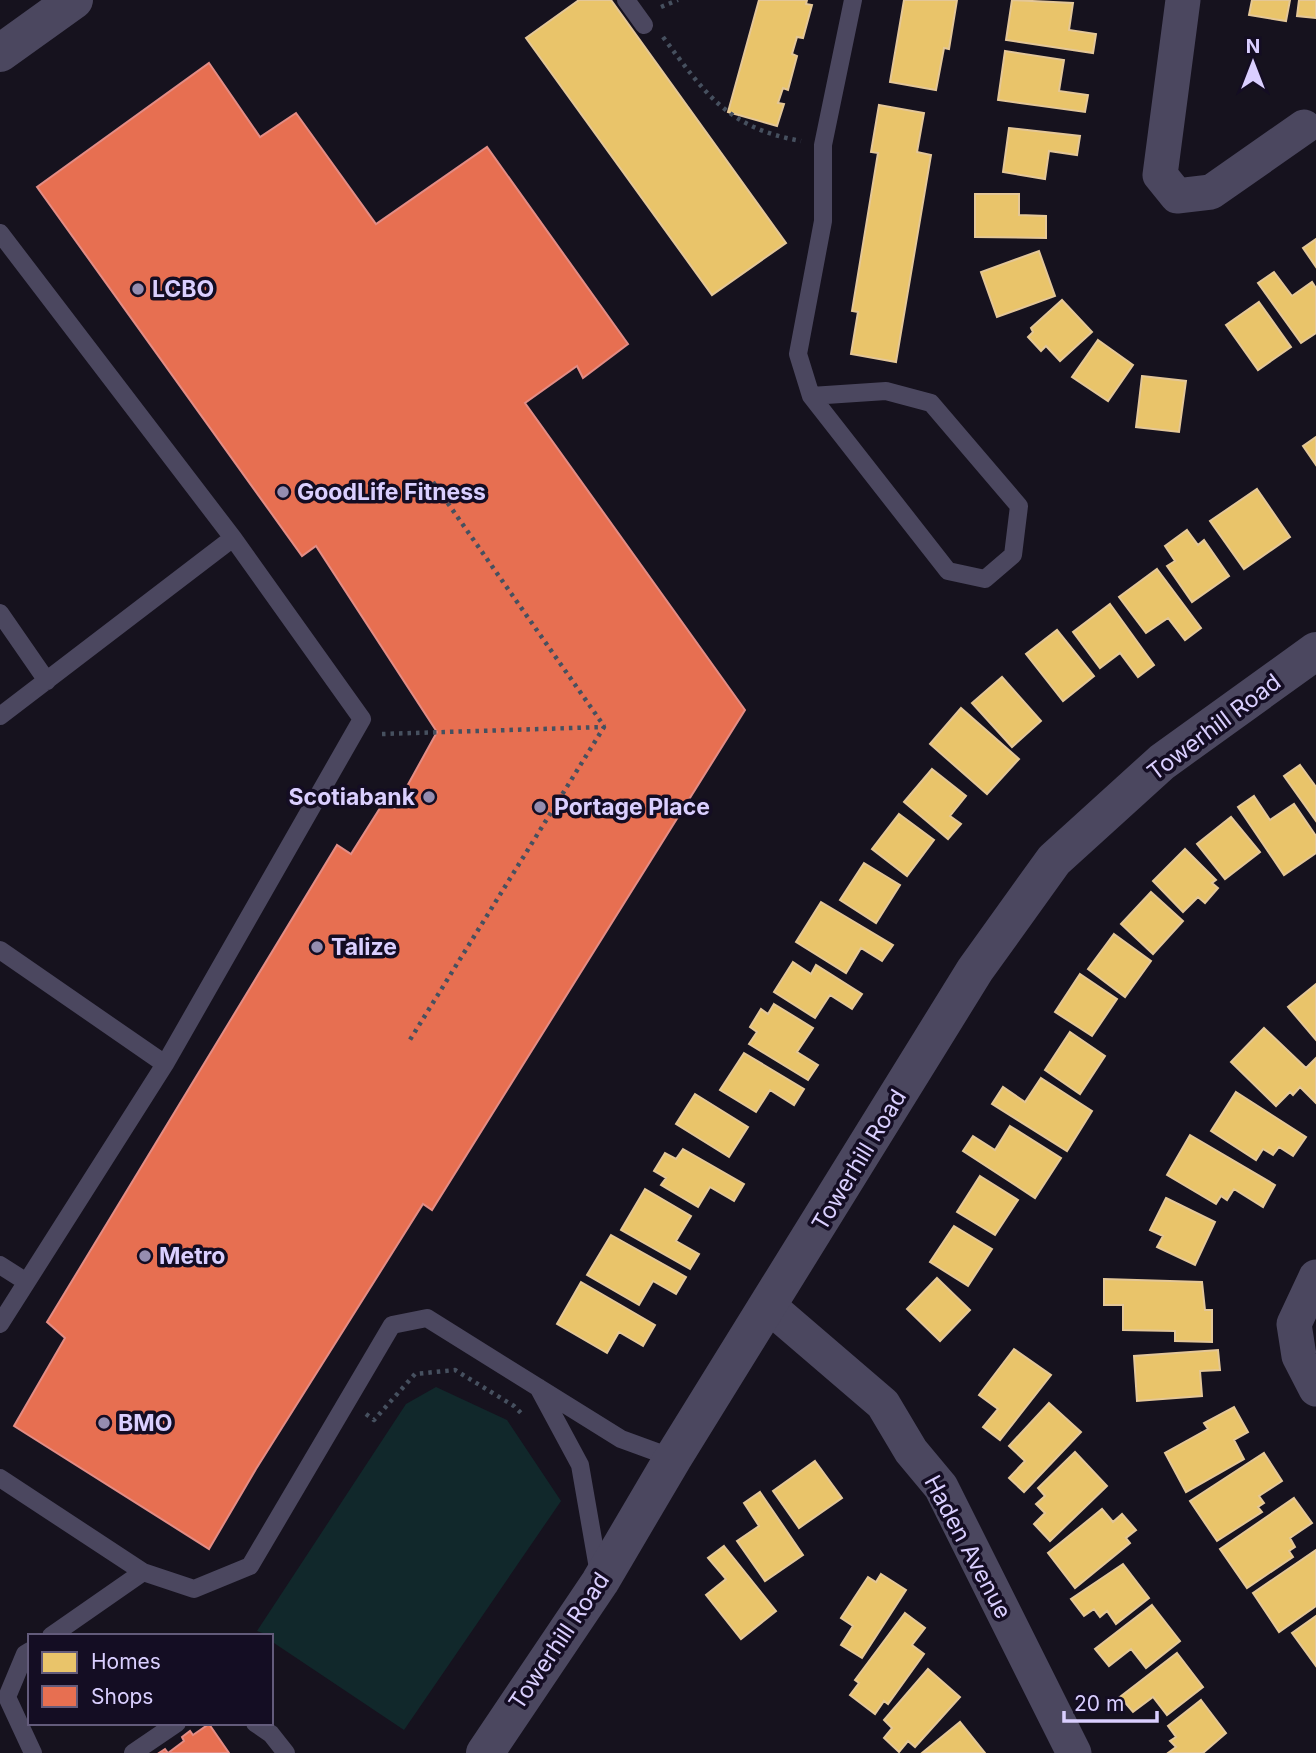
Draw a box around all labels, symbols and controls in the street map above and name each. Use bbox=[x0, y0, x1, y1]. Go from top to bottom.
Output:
north arrow bbox=[1218, 28, 1288, 98]
text: N bbox=[1246, 35, 1260, 58]
place label: LCBO bbox=[152, 275, 214, 303]
marker: LCBO bbox=[130, 281, 146, 297]
place label: GoodLife Fitness bbox=[297, 478, 486, 506]
marker: GoodLife Fitness bbox=[275, 484, 291, 500]
street label: Towerhill Road bbox=[1142, 668, 1286, 786]
place label: Scotiabank bbox=[289, 783, 416, 811]
marker: Scotiabank bbox=[421, 789, 437, 805]
place label: Portage Place bbox=[554, 793, 710, 821]
marker: Portage Place bbox=[532, 799, 548, 815]
place label: Talize bbox=[331, 933, 397, 961]
marker: Talize bbox=[309, 939, 325, 955]
street label: Towerhill Road bbox=[806, 1084, 912, 1236]
place label: Metro bbox=[159, 1242, 225, 1270]
marker: Metro bbox=[137, 1248, 153, 1264]
place label: BMO bbox=[118, 1409, 172, 1437]
marker: BMO bbox=[96, 1415, 112, 1431]
street label: Haden Avenue bbox=[918, 1471, 1018, 1623]
street label: Towerhill Road bbox=[503, 1567, 615, 1715]
legend bbox=[28, 1634, 273, 1725]
text: Homes bbox=[91, 1649, 161, 1674]
scale bar bbox=[1064, 1680, 1157, 1724]
text: Shops bbox=[91, 1684, 153, 1709]
text: 20 m bbox=[1074, 1691, 1124, 1716]

